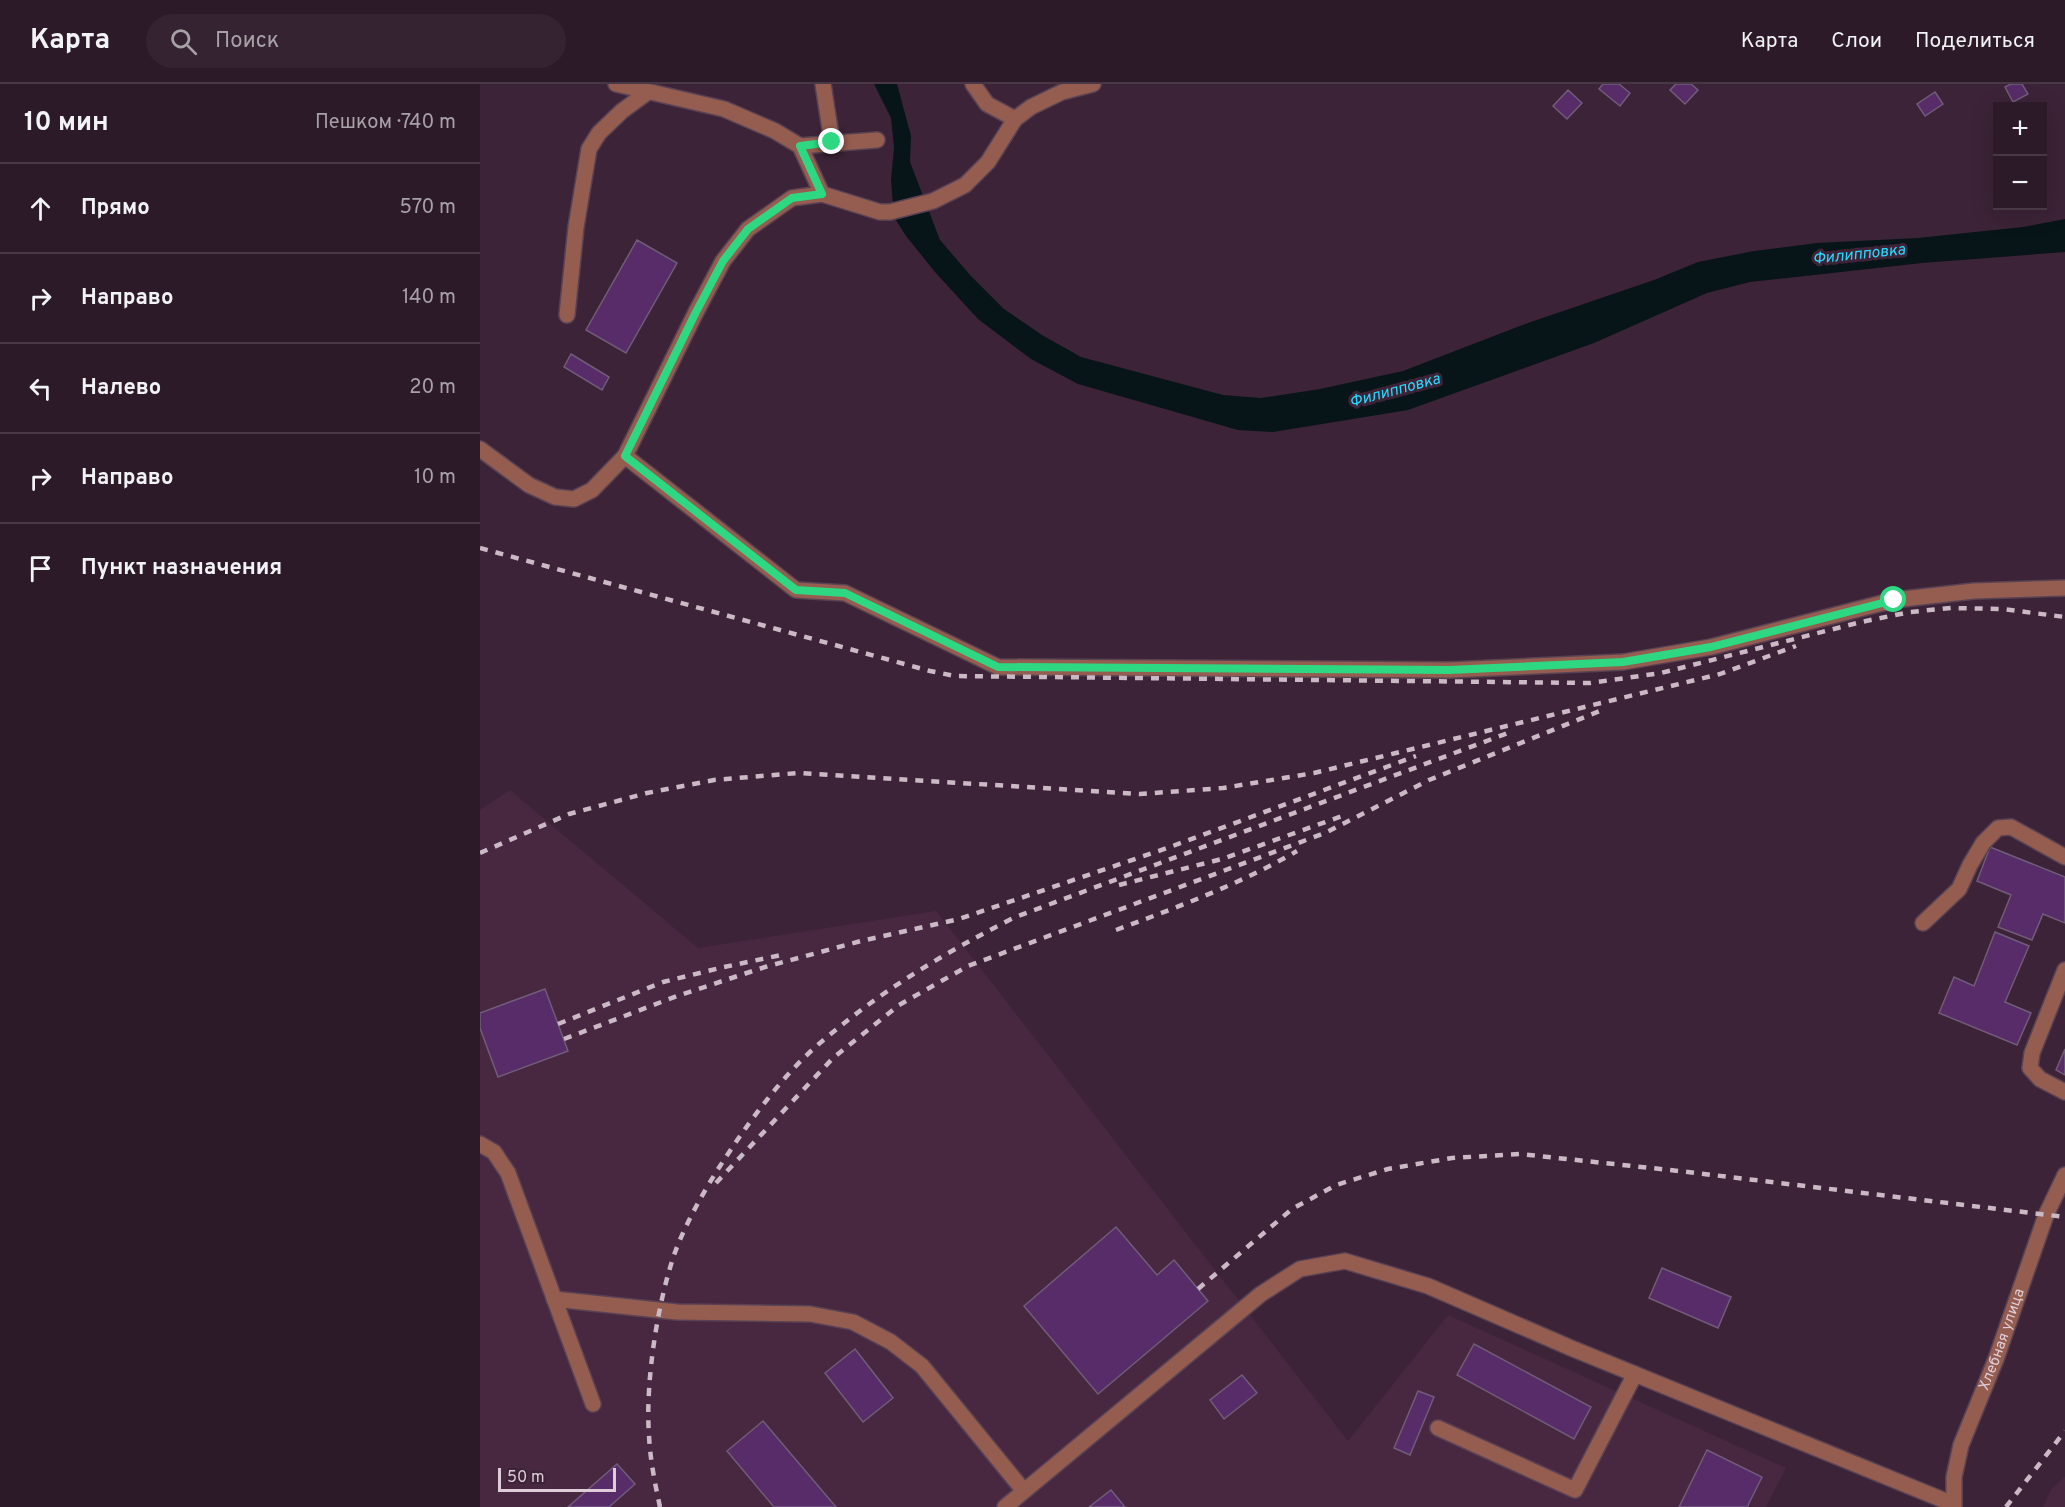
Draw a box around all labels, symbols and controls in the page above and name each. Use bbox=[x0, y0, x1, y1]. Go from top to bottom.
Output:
search box bbox=[146, 14, 566, 68]
text: Карта bbox=[30, 23, 110, 59]
icon: search bbox=[167, 25, 200, 58]
text: Поиск bbox=[215, 28, 279, 55]
text: Карта bbox=[1741, 28, 1798, 55]
text: Слои bbox=[1831, 28, 1882, 55]
text: Поделиться bbox=[1915, 28, 2035, 55]
map controls bbox=[1993, 102, 2047, 210]
button: + bbox=[1993, 102, 2047, 156]
text: 10 мин bbox=[24, 107, 109, 140]
text: Пешком · 740 m bbox=[315, 110, 456, 136]
route end bbox=[818, 128, 844, 154]
button: − bbox=[1993, 156, 2047, 210]
icon: ahead bbox=[24, 192, 57, 225]
text: Прямо bbox=[81, 195, 150, 222]
text: 570 m bbox=[399, 195, 456, 221]
water label: Филипповка bbox=[1812, 240, 1907, 270]
icon: right bbox=[24, 282, 57, 315]
text: Направо bbox=[81, 285, 173, 312]
text: 140 m bbox=[402, 285, 456, 311]
water label: Филипповка bbox=[1347, 369, 1443, 413]
icon: left bbox=[24, 372, 57, 405]
text: Налево bbox=[81, 375, 161, 402]
text: 20 m bbox=[409, 375, 456, 401]
icon: right bbox=[24, 462, 57, 495]
text: Направо bbox=[81, 465, 173, 492]
text: 10 m bbox=[414, 465, 456, 491]
icon: arrive bbox=[24, 552, 57, 585]
text: Пункт назначения bbox=[81, 555, 282, 582]
route start bbox=[1880, 586, 1906, 612]
street label: Хлебная улица bbox=[1975, 1286, 2029, 1393]
scale bar bbox=[498, 1465, 616, 1492]
text: 50 m bbox=[507, 1468, 545, 1488]

